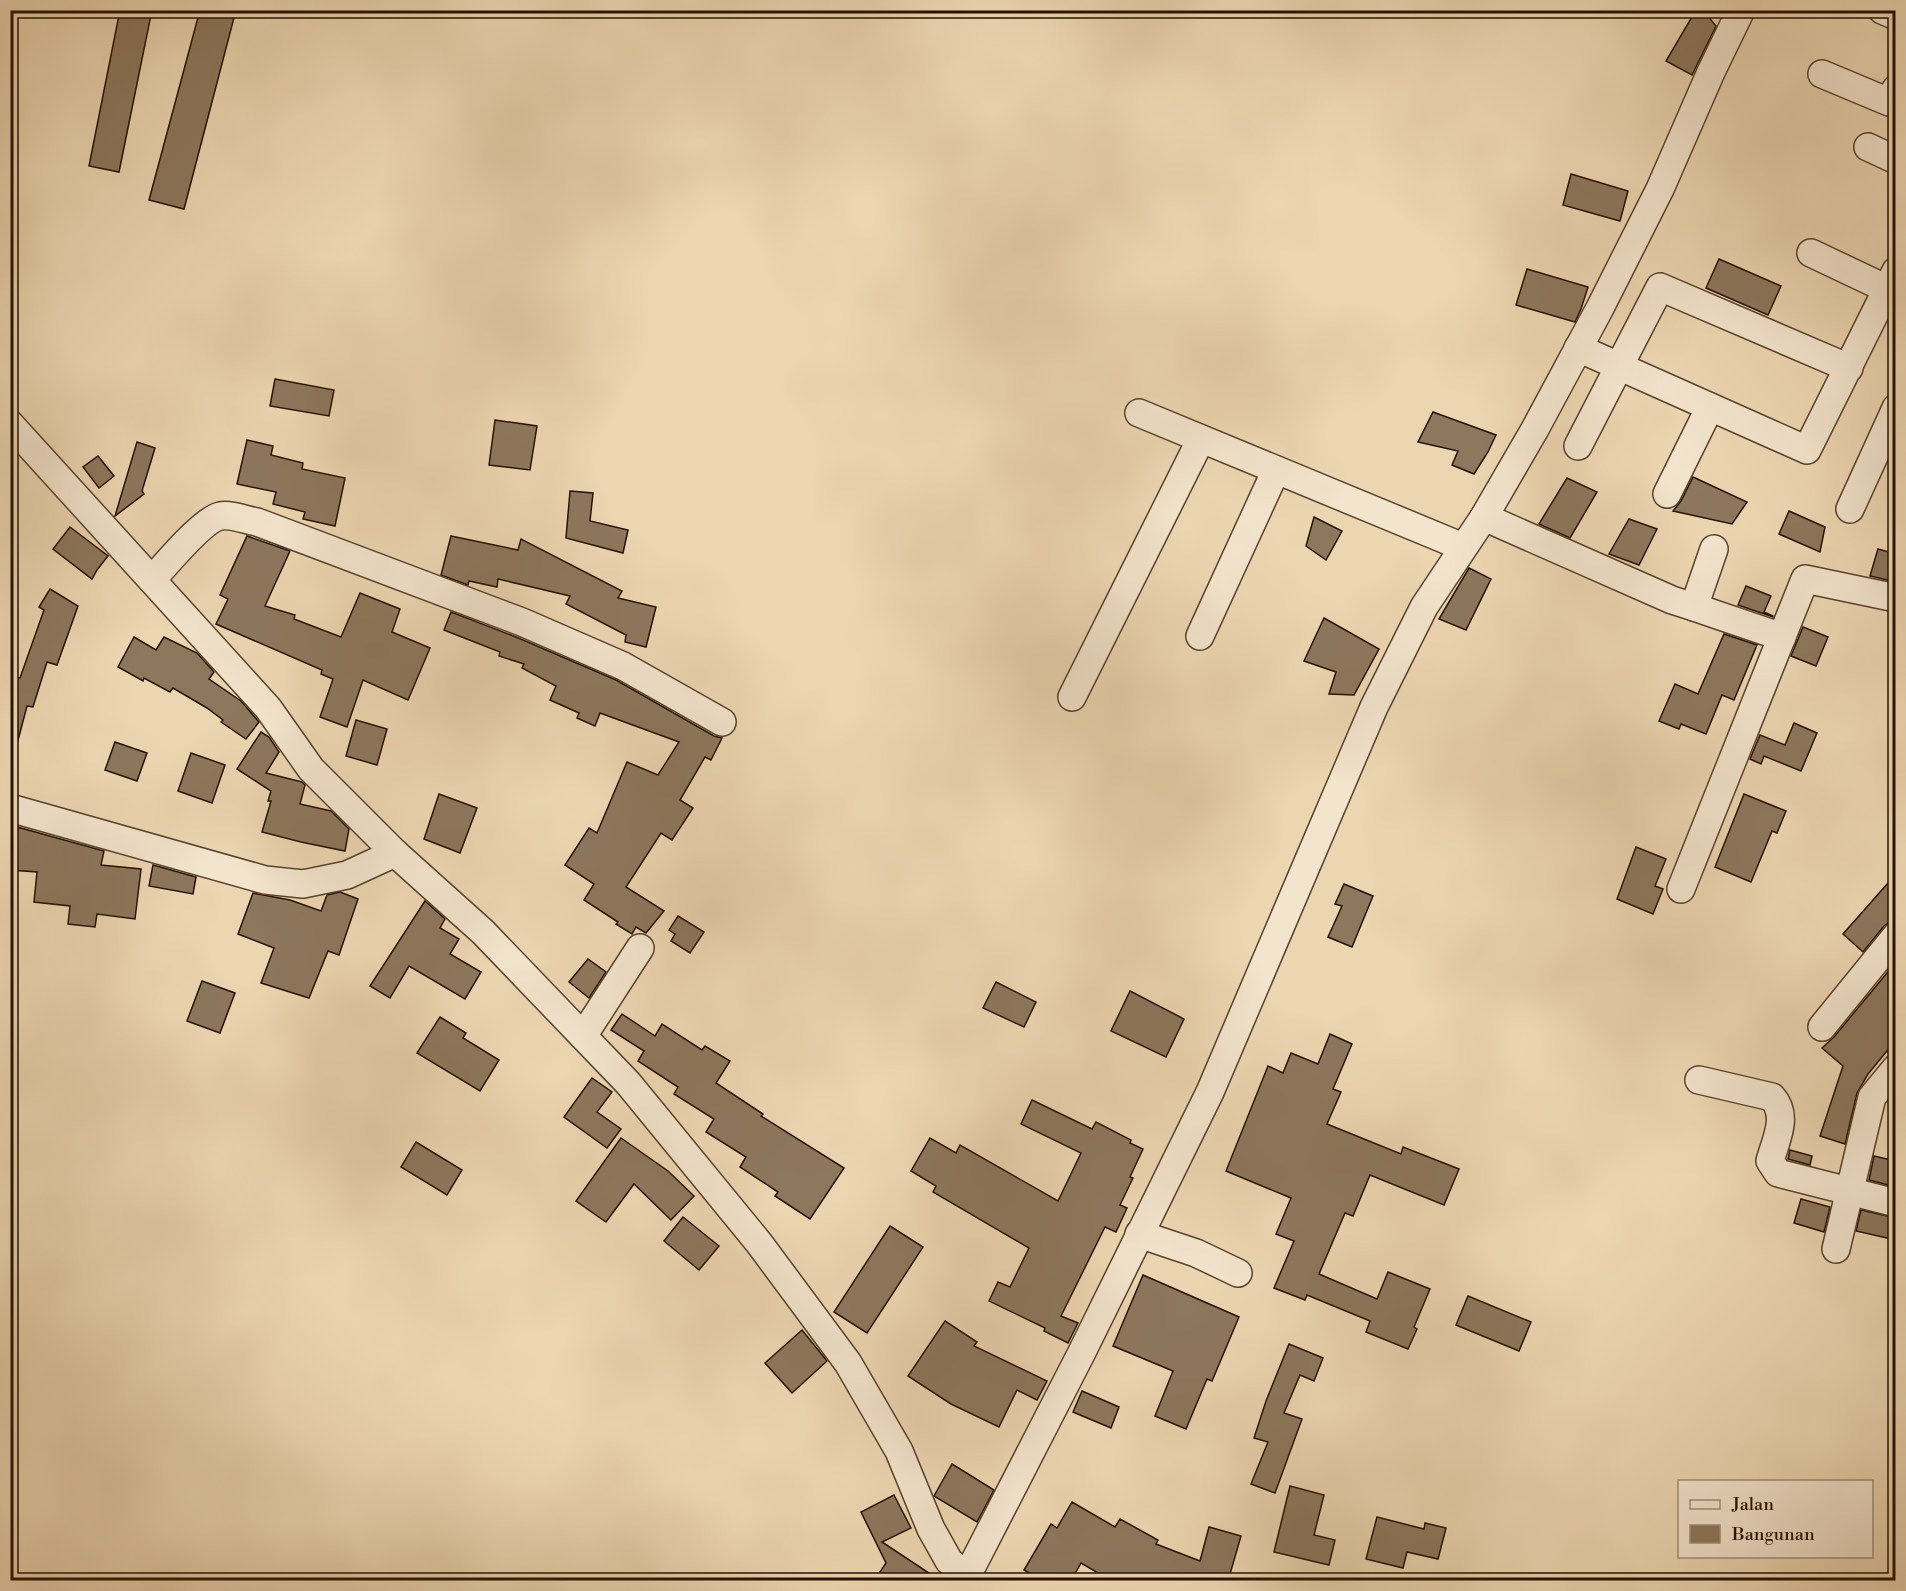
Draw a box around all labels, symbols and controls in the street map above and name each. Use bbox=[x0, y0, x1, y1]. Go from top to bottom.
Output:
legend bbox=[1678, 1480, 1873, 1558]
text: Jalan bbox=[1731, 1493, 1774, 1516]
text: Bangunan bbox=[1731, 1523, 1815, 1546]

